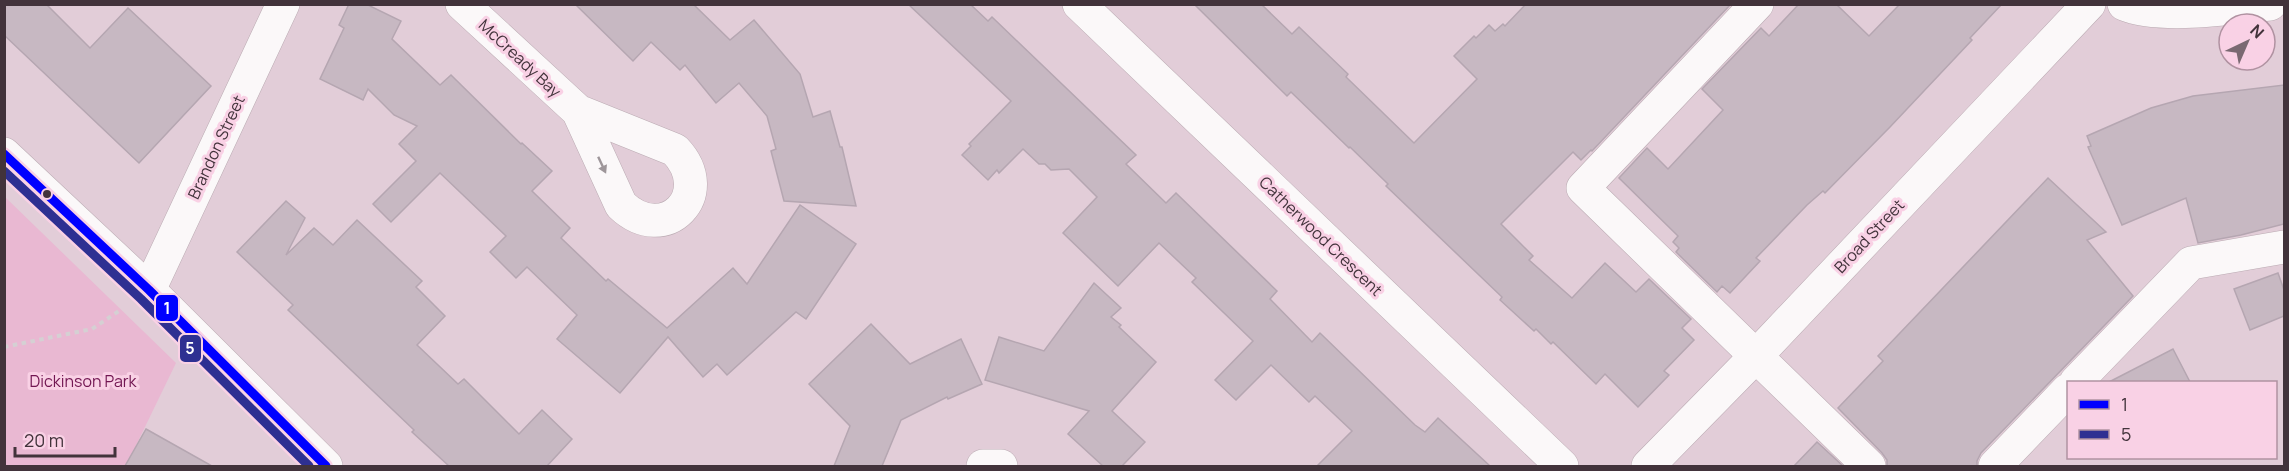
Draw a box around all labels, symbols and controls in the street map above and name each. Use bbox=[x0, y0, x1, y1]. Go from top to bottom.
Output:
north arrow bbox=[2217, 12, 2277, 72]
street label: McCready Bay bbox=[474, 14, 566, 102]
text: N bbox=[2246, 19, 2269, 43]
street label: Brandon Street bbox=[182, 91, 250, 203]
one-way arrow bbox=[598, 156, 607, 173]
street label: Catherwood Crescent bbox=[1255, 171, 1387, 301]
unlabelled marker bbox=[41, 188, 53, 200]
street label: Broad Street bbox=[1829, 194, 1909, 278]
line badge: 1 bbox=[155, 294, 179, 322]
text: 1 bbox=[163, 297, 171, 319]
line badge: 5 bbox=[179, 334, 202, 363]
text: 5 bbox=[185, 337, 195, 359]
park label: Dickinson Park bbox=[30, 370, 138, 392]
legend bbox=[2067, 381, 2277, 459]
text: 1 bbox=[2121, 392, 2128, 416]
scale bar bbox=[15, 420, 116, 458]
text: 5 bbox=[2121, 422, 2131, 446]
text: 20 m bbox=[24, 428, 64, 452]

